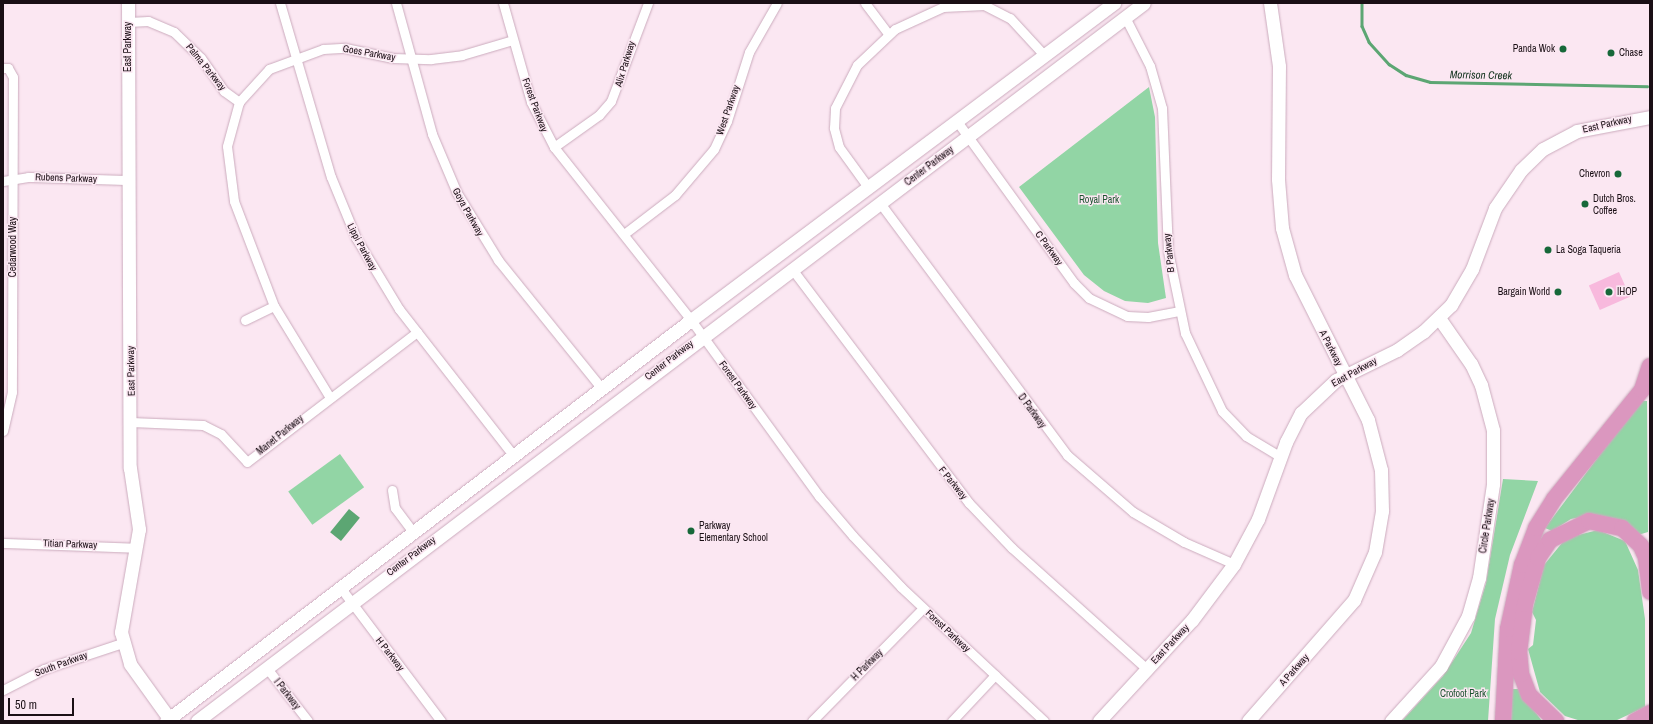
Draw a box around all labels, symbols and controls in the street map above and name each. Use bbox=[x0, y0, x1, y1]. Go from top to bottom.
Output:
street label: East Parkway bbox=[122, 22, 134, 72]
street label: Alix Parkway bbox=[612, 40, 638, 88]
street label: Palma Parkway bbox=[183, 41, 229, 93]
street label: Goes Parkway bbox=[342, 42, 396, 64]
place label: Panda Wok bbox=[1513, 43, 1555, 55]
marker: Panda Wok bbox=[1558, 44, 1568, 54]
place label: Chase bbox=[1619, 47, 1643, 59]
marker: Chase bbox=[1606, 48, 1616, 58]
water label: Morrison Creek bbox=[1450, 68, 1512, 82]
street label: Forest Parkway bbox=[520, 76, 550, 134]
street label: West Parkway bbox=[714, 83, 742, 137]
street label: East Parkway bbox=[1581, 113, 1633, 135]
street label: Center Parkway bbox=[902, 144, 956, 188]
place label: Chevron bbox=[1579, 168, 1610, 180]
marker: Chevron bbox=[1613, 169, 1623, 179]
street label: Rubens Parkway bbox=[35, 171, 97, 185]
street label: Goya Parkway bbox=[450, 186, 486, 238]
place label: Dutch Bros. Coffee bbox=[1593, 192, 1636, 216]
park label: Royal Park bbox=[1079, 194, 1119, 206]
marker: Dutch Bros. Coffee bbox=[1580, 199, 1590, 209]
street label: Cedarwood Way bbox=[7, 217, 19, 277]
street label: Lippi Parkway bbox=[345, 221, 379, 273]
street label: C Parkway bbox=[1032, 228, 1066, 268]
street label: B Parkway bbox=[1161, 233, 1177, 273]
place label: La Soga Taqueria bbox=[1556, 244, 1621, 256]
marker: La Soga Taqueria bbox=[1543, 245, 1553, 255]
place label: Bargain World bbox=[1498, 286, 1550, 298]
place label: IHOP bbox=[1617, 286, 1637, 298]
marker: Bargain World bbox=[1553, 287, 1563, 297]
marker: IHOP bbox=[1604, 287, 1614, 297]
street label: A Parkway bbox=[1317, 328, 1345, 368]
street label: Center Parkway bbox=[642, 337, 696, 383]
street label: East Parkway bbox=[125, 346, 137, 396]
street label: East Parkway bbox=[1329, 355, 1379, 389]
street label: Forest Parkway bbox=[717, 359, 759, 411]
street label: D Parkway bbox=[1015, 391, 1049, 431]
street label: Manet Parkway bbox=[254, 413, 306, 457]
street label: F Parkway bbox=[936, 464, 970, 502]
street label: Circle Parkway bbox=[1477, 498, 1497, 554]
place label: Parkway Elementary School bbox=[699, 519, 768, 542]
marker: Parkway Elementary School bbox=[686, 526, 696, 536]
street label: Center Parkway bbox=[384, 534, 438, 578]
street label: Titian Parkway bbox=[43, 537, 97, 551]
street label: Forest Parkway bbox=[923, 607, 973, 655]
street label: East Parkway bbox=[1149, 622, 1191, 666]
street label: H Parkway bbox=[373, 635, 407, 673]
street label: H Parkway bbox=[849, 647, 885, 683]
street label: South Parkway bbox=[33, 649, 89, 679]
street label: A Parkway bbox=[1276, 651, 1312, 689]
street label: I Parkway bbox=[271, 676, 303, 712]
park label: Crofoot Park bbox=[1440, 688, 1486, 700]
scale bar bbox=[10, 690, 76, 716]
text: 50 m bbox=[15, 697, 37, 713]

